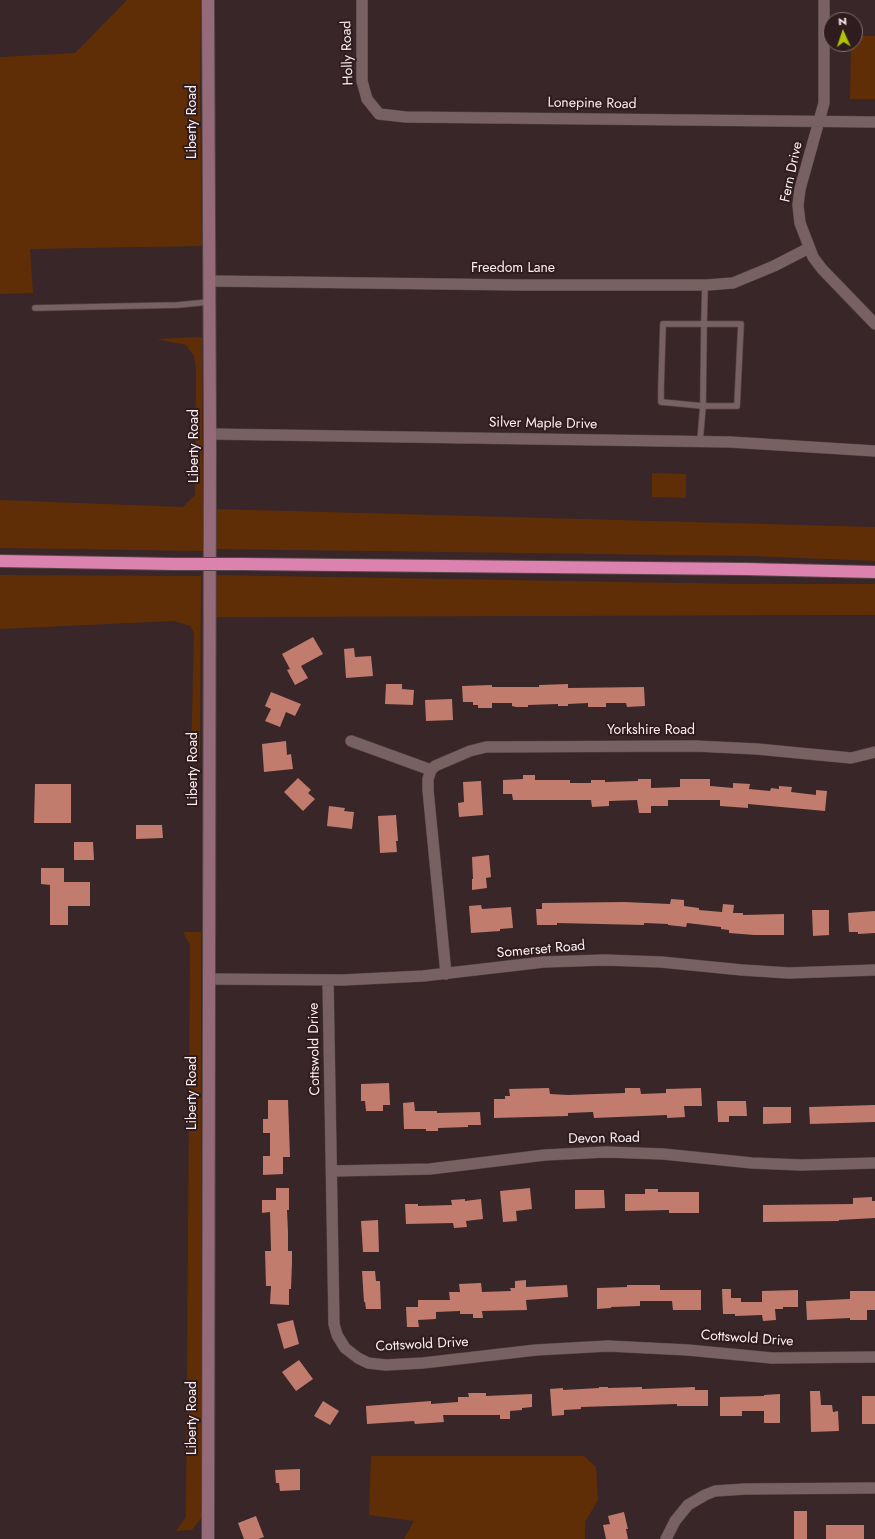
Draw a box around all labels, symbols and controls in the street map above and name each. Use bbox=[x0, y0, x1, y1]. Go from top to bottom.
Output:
north arrow bbox=[823, 12, 863, 52]
text: N bbox=[838, 13, 847, 29]
street label: Holly Road bbox=[338, 20, 358, 86]
street label: Liberty Road bbox=[185, 85, 201, 159]
street label: Lonepine Road bbox=[547, 95, 637, 113]
street label: Fern Drive bbox=[777, 140, 807, 204]
street label: Freedom Lane bbox=[471, 261, 555, 277]
street label: Liberty Road bbox=[187, 409, 203, 483]
street label: Silver Maple Drive bbox=[489, 415, 597, 433]
street label: Yorkshire Road bbox=[607, 723, 695, 739]
street label: Liberty Road bbox=[186, 732, 202, 806]
street label: Somerset Road bbox=[496, 938, 586, 962]
street label: Cottswold Drive bbox=[306, 1002, 324, 1096]
street label: Liberty Road bbox=[185, 1056, 201, 1130]
street label: Devon Road bbox=[568, 1130, 640, 1148]
street label: Cottswold Drive bbox=[700, 1327, 794, 1351]
street label: Cottswold Drive bbox=[375, 1334, 469, 1356]
street label: Liberty Road bbox=[185, 1381, 201, 1455]

